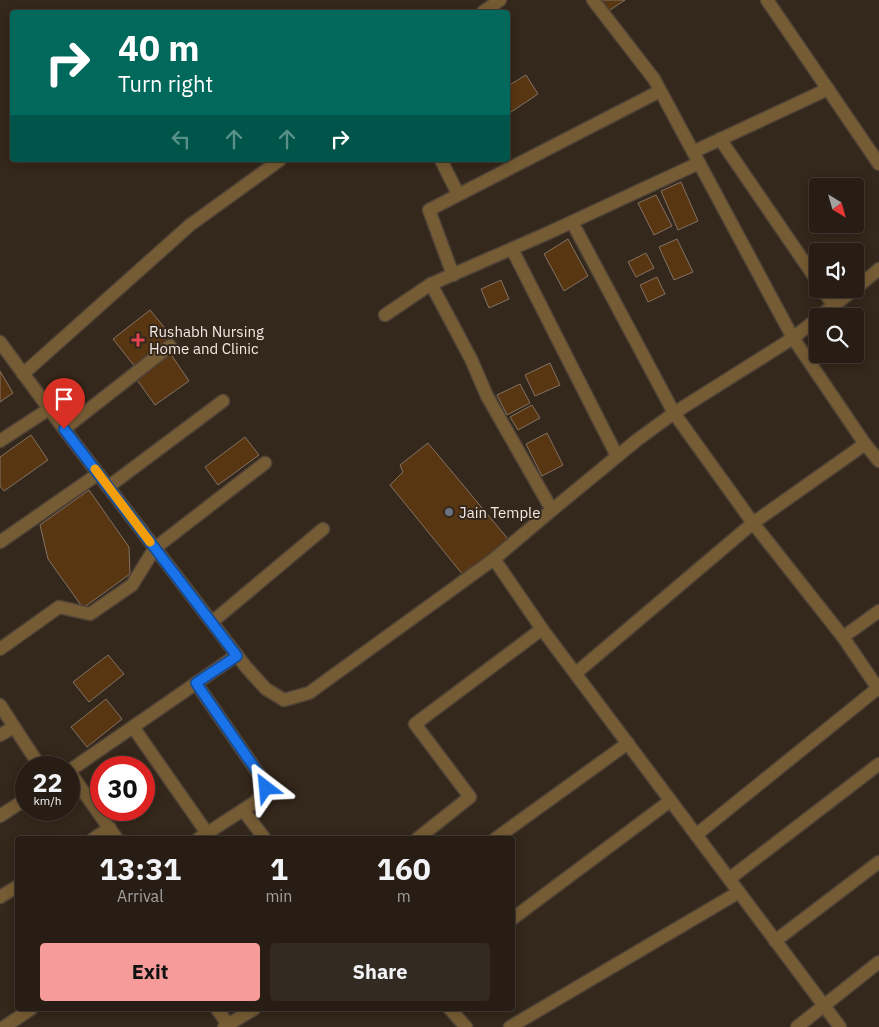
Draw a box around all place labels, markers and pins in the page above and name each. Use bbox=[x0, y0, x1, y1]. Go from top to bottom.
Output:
place label: Rushabh Nursing Home and Clinic bbox=[149, 322, 264, 358]
marker: Rushabh Nursing Home and Clinic bbox=[131, 333, 145, 347]
pin bbox=[43, 378, 85, 429]
place label: Jain Temple bbox=[459, 503, 540, 522]
marker: Jain Temple bbox=[443, 506, 455, 518]

